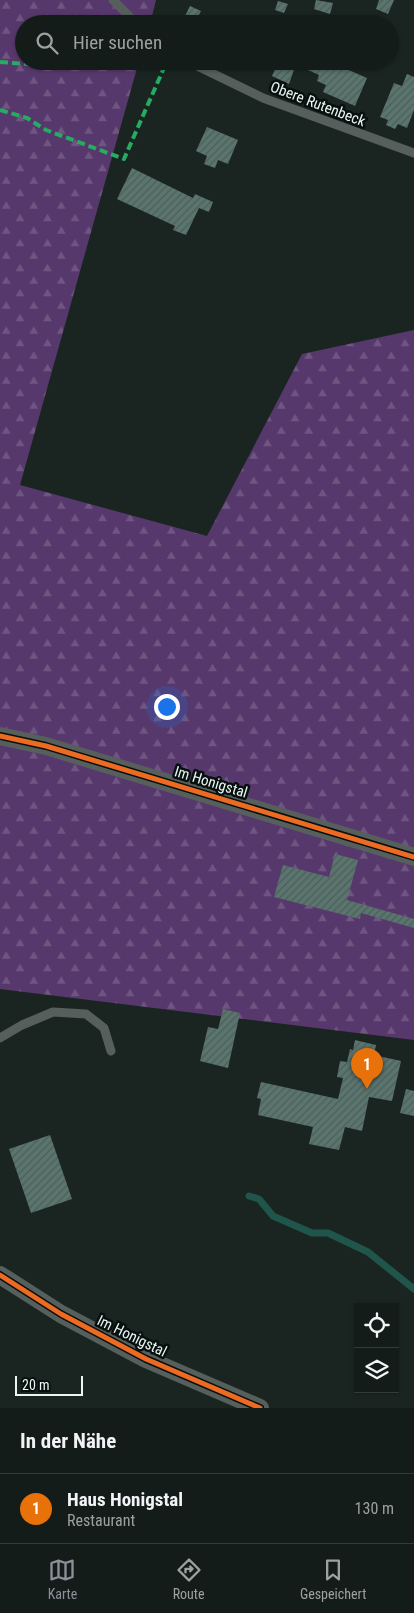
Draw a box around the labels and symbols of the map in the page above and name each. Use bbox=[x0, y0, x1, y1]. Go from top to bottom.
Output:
street label: Obere Rutenbeck bbox=[268, 78, 368, 130]
your location bbox=[154, 694, 180, 720]
street label: Im Honigstal bbox=[172, 762, 250, 802]
pin: 1 bbox=[351, 1048, 383, 1089]
street label: Im Honigstal bbox=[94, 1311, 170, 1361]
scale bar bbox=[15, 1373, 82, 1396]

